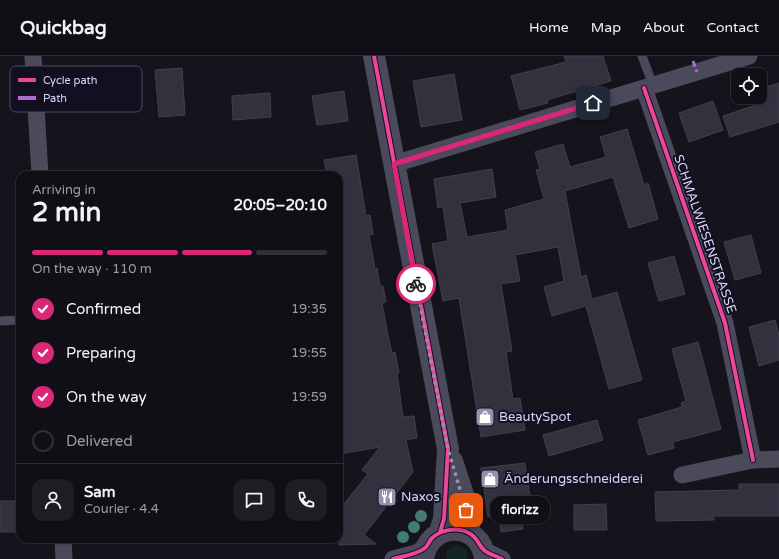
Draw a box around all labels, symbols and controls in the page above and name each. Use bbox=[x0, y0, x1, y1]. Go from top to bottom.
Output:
text: Quickbag bbox=[20, 17, 107, 39]
text: Home bbox=[529, 19, 569, 36]
text: Map bbox=[591, 19, 621, 36]
text: About bbox=[643, 19, 685, 36]
text: Contact bbox=[707, 19, 759, 36]
legend bbox=[10, 66, 142, 112]
map controls bbox=[731, 68, 767, 104]
button: locate bbox=[731, 68, 767, 104]
text: Cycle path bbox=[43, 74, 98, 87]
pin bbox=[576, 86, 610, 120]
text: Path bbox=[43, 92, 67, 105]
icon: home bbox=[582, 92, 604, 114]
street label: SCHMALWIESENSTRASSE bbox=[670, 153, 740, 315]
text: Arriving in bbox=[32, 182, 96, 198]
text: 20:05–20:10 bbox=[234, 196, 327, 214]
text: 2 min bbox=[32, 197, 101, 228]
text: On the way · 110 m bbox=[32, 261, 152, 277]
courier bbox=[396, 264, 436, 304]
icon: bike bbox=[405, 273, 427, 295]
icon: check bbox=[32, 298, 54, 320]
text: Confirmed bbox=[66, 300, 141, 318]
text: 19:35 bbox=[291, 301, 327, 317]
icon: check bbox=[32, 342, 54, 364]
text: Preparing bbox=[66, 344, 136, 362]
text: 19:55 bbox=[291, 345, 327, 361]
icon: check bbox=[32, 386, 54, 408]
text: On the way bbox=[66, 388, 146, 406]
text: 19:59 bbox=[291, 389, 327, 405]
shop icon: BeautySpot bbox=[474, 406, 496, 428]
place label: BeautySpot bbox=[499, 409, 571, 425]
text: Delivered bbox=[66, 432, 133, 450]
shop icon: Änderungsschneiderei bbox=[479, 468, 501, 490]
place label: Änderungsschneiderei bbox=[504, 471, 643, 487]
button: person bbox=[32, 479, 74, 521]
button: chat bbox=[233, 479, 275, 521]
button: phone bbox=[285, 479, 327, 521]
text: Sam bbox=[84, 483, 115, 501]
restaurant icon: Naxos bbox=[376, 486, 398, 508]
place label: Naxos bbox=[401, 489, 440, 505]
pin bbox=[449, 493, 483, 527]
callout: florizz bbox=[490, 496, 550, 524]
icon: bag bbox=[455, 499, 477, 521]
text: Courier · 4.4 bbox=[84, 501, 159, 517]
text: florizz bbox=[501, 502, 539, 518]

